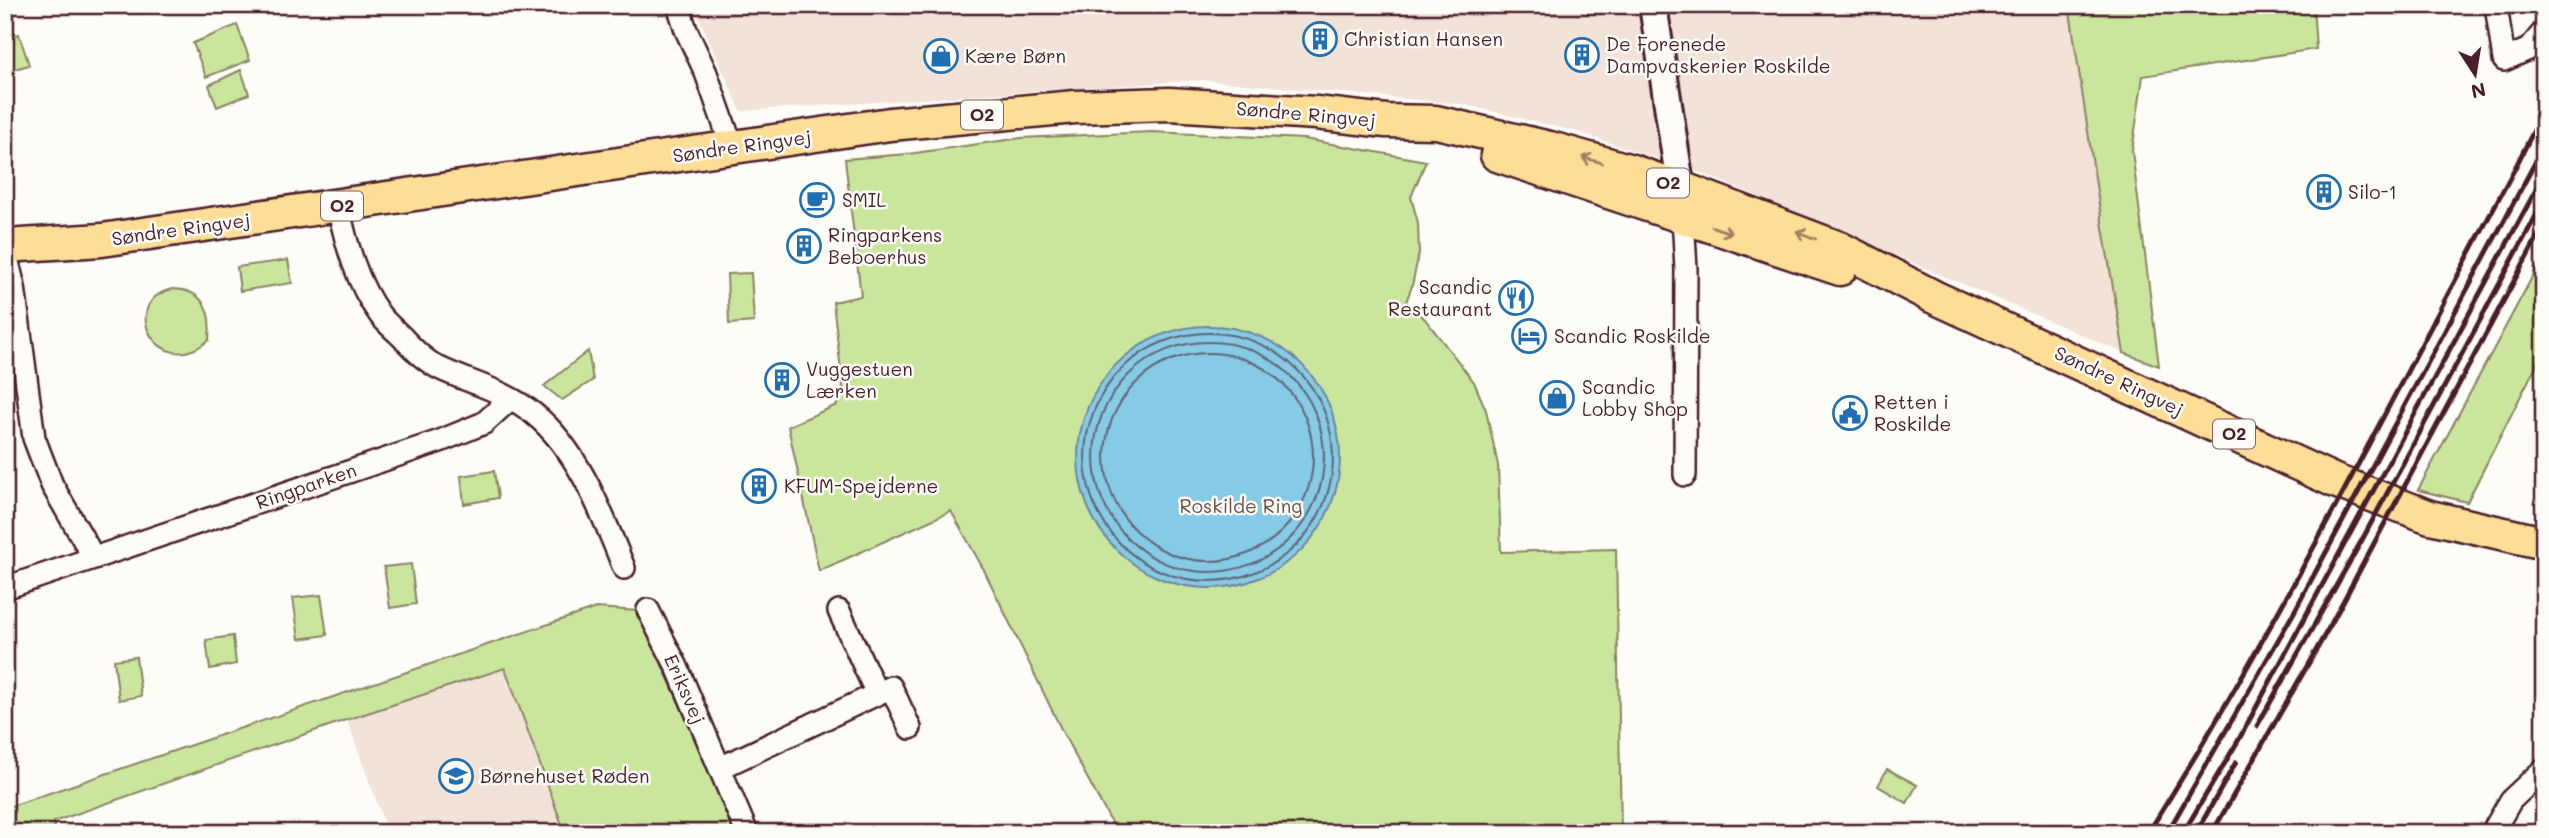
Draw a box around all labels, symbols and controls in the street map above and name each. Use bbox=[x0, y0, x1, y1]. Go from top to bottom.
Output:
building icon: Christian Hansen bbox=[1301, 20, 1339, 58]
place label: Christian Hansen bbox=[1344, 26, 1503, 51]
place label: De Forenede Dampvaskerier Roskilde bbox=[1606, 31, 1831, 78]
building icon: De Forenede Dampvaskerier Roskilde bbox=[1563, 36, 1601, 74]
shop icon: Kære Børn bbox=[922, 37, 960, 75]
north arrow bbox=[2440, 38, 2510, 108]
place label: Kære Børn bbox=[965, 43, 1066, 68]
text: N bbox=[2469, 77, 2488, 105]
street label: Søndre Ringvej bbox=[1235, 95, 1377, 132]
road number: O2 bbox=[961, 100, 1003, 130]
street label: Søndre Ringvej bbox=[671, 123, 813, 168]
one-way arrow bbox=[1581, 152, 1603, 165]
road number: O2 bbox=[1647, 168, 1689, 198]
building icon: Silo-1 bbox=[2305, 173, 2343, 211]
place label: Silo-1 bbox=[2348, 179, 2397, 204]
cafe icon: SMIL bbox=[798, 181, 836, 219]
place label: SMIL bbox=[842, 187, 886, 212]
road number: O2 bbox=[321, 191, 363, 220]
street label: Søndre Ringvej bbox=[110, 206, 252, 251]
place label: Ringparkens Beboerhus bbox=[828, 222, 942, 269]
one-way arrow bbox=[1710, 225, 1732, 237]
building icon: Ringparkens Beboerhus bbox=[785, 227, 823, 265]
one-way arrow bbox=[1796, 228, 1818, 241]
place label: Scandic Restaurant bbox=[1388, 274, 1492, 321]
restaurant icon: Scandic Restaurant bbox=[1497, 279, 1535, 317]
hotel icon: Scandic Roskilde bbox=[1510, 317, 1548, 355]
place label: Scandic Roskilde bbox=[1554, 323, 1711, 348]
street label: Søndre Ringvej bbox=[2051, 340, 2188, 421]
place label: Vuggestuen Lærken bbox=[806, 356, 913, 403]
building icon: Vuggestuen Lærken bbox=[763, 361, 801, 399]
place label: Scandic Lobby Shop bbox=[1582, 374, 1688, 421]
shop icon: Scandic Lobby Shop bbox=[1538, 379, 1576, 417]
place label: Retten i Roskilde bbox=[1874, 389, 1951, 436]
public building icon: Retten i Roskilde bbox=[1831, 394, 1869, 432]
road number: O2 bbox=[2213, 420, 2255, 448]
street label: Ringparken bbox=[252, 457, 360, 514]
building icon: KFUM-Spejderne bbox=[740, 467, 778, 505]
place label: KFUM-Spejderne bbox=[784, 473, 938, 498]
park label: Roskilde Ring bbox=[1180, 493, 1302, 518]
street label: Eriksvej bbox=[659, 650, 712, 728]
school or university icon: Børnehuset Røden bbox=[437, 757, 475, 795]
place label: Børnehuset Røden bbox=[480, 763, 649, 788]

